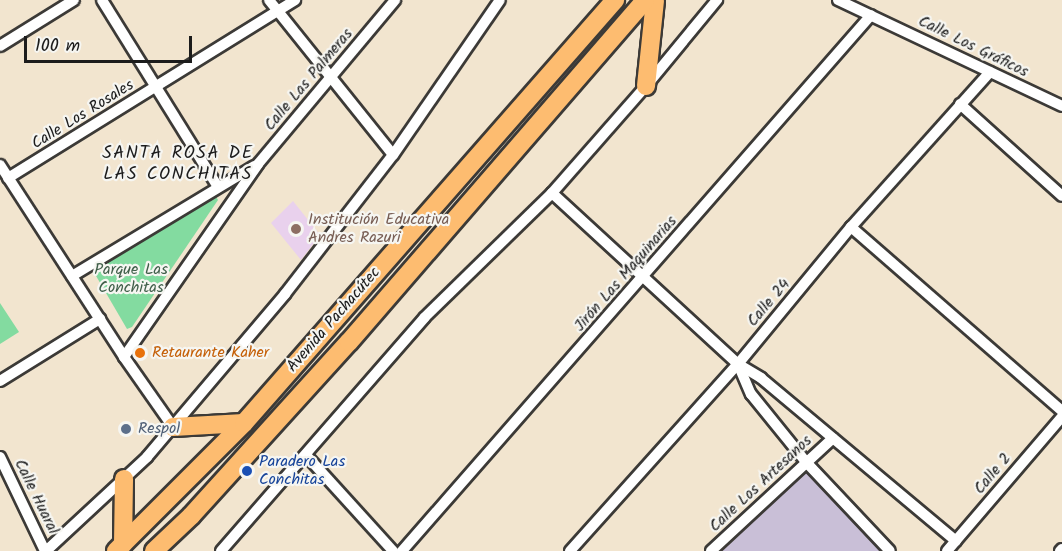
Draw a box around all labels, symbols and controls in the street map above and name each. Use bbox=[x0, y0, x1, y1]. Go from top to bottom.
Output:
street label: Calle Los Gráficos bbox=[915, 12, 1031, 82]
scale bar bbox=[27, 24, 195, 62]
street label: Calle Las Palmeras bbox=[261, 25, 357, 135]
text: 100 m bbox=[35, 32, 80, 61]
street label: Calle Los Rosales bbox=[28, 76, 138, 154]
district label: SANTA ROSA DE LAS CONCHITAS bbox=[102, 144, 254, 186]
place label: Institución Educativa Andres Razuri bbox=[308, 210, 449, 248]
street label: Jirón Las Maquinarias bbox=[571, 212, 681, 336]
marker: Institución Educativa Andres Razuri bbox=[289, 222, 303, 236]
park label: Parque Las Conchitas bbox=[94, 260, 168, 298]
street label: Avenida Pachacútec bbox=[283, 264, 385, 376]
street label: Calle 24 bbox=[743, 275, 795, 331]
place label: Retaurante Kaher bbox=[152, 343, 269, 363]
marker: Retaurante Kaher bbox=[133, 346, 147, 360]
place label: Respol bbox=[138, 419, 180, 439]
marker: Respol bbox=[119, 422, 133, 436]
street label: Calle Los Artesanos bbox=[706, 432, 816, 536]
street label: Calle 2 bbox=[970, 450, 1016, 498]
place label: Paradero Las Conchitas bbox=[259, 452, 345, 490]
street label: Calle Huaral bbox=[10, 456, 62, 538]
marker: Paradero Las Conchitas bbox=[240, 464, 254, 478]

